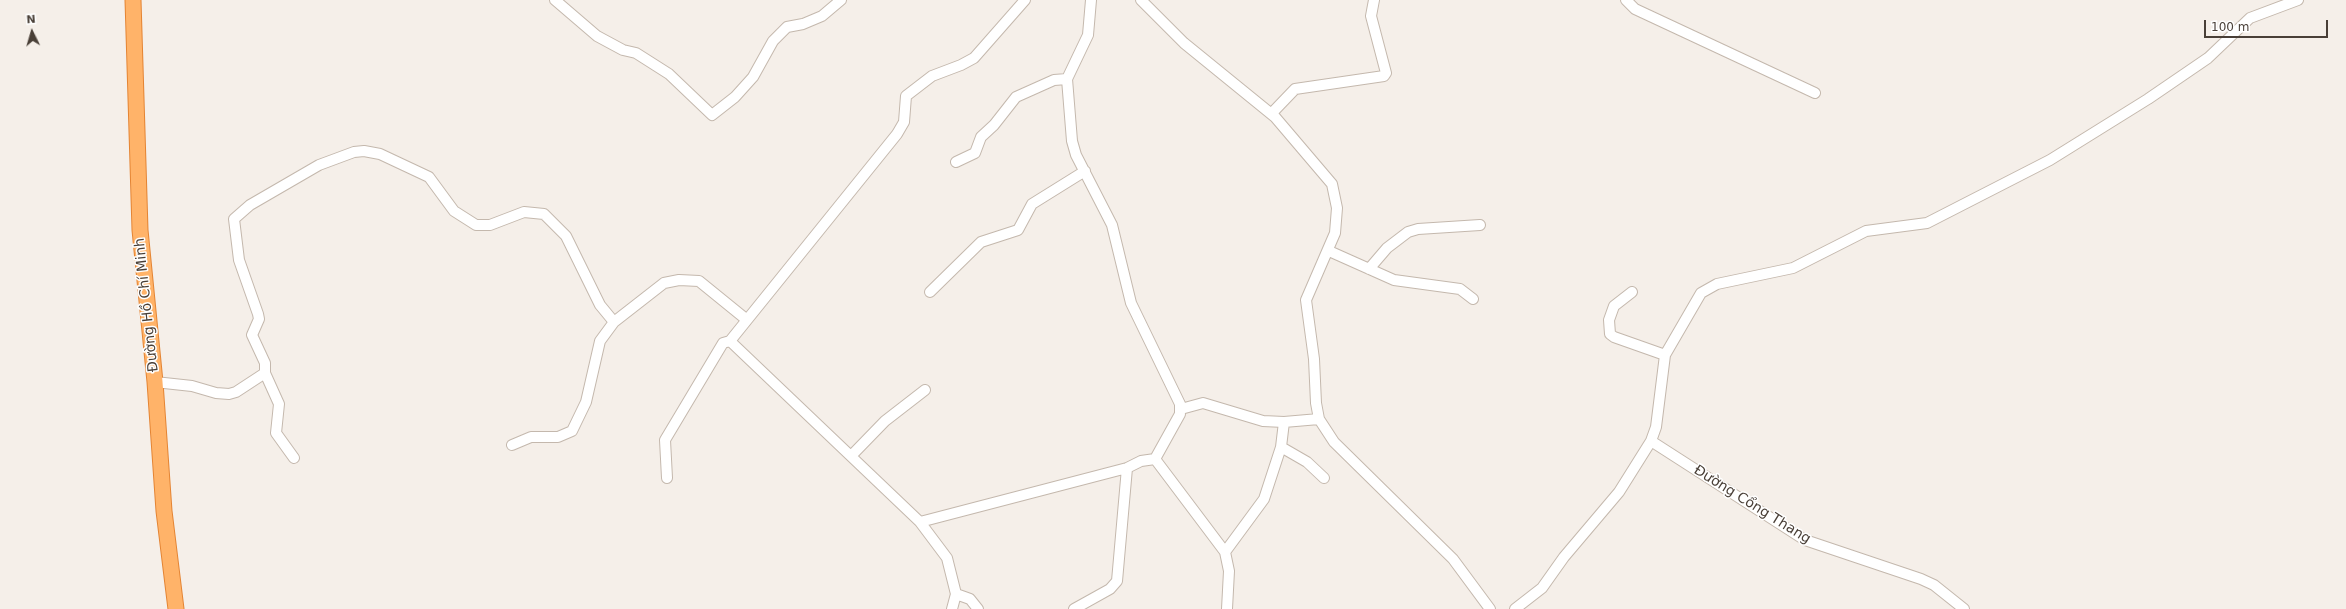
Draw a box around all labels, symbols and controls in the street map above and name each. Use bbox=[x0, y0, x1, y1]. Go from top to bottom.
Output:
north arrow bbox=[12, 12, 52, 52]
scale bar bbox=[2206, 12, 2330, 38]
text: N bbox=[26, 13, 36, 26]
text: 100 m bbox=[2211, 20, 2249, 34]
street label: Đường Hồ Chí Minh bbox=[132, 237, 162, 373]
street label: Đường Cổng Thang bbox=[1690, 462, 1814, 548]

